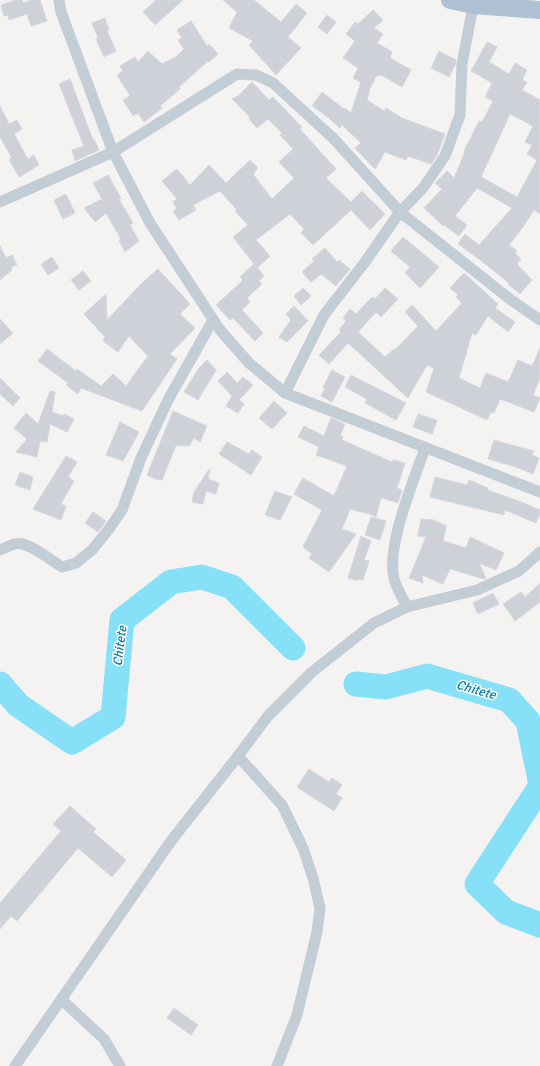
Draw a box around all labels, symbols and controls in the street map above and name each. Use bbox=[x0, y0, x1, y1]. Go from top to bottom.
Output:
water label: Chitete bbox=[110, 624, 131, 667]
water label: Chitete bbox=[454, 677, 499, 704]

